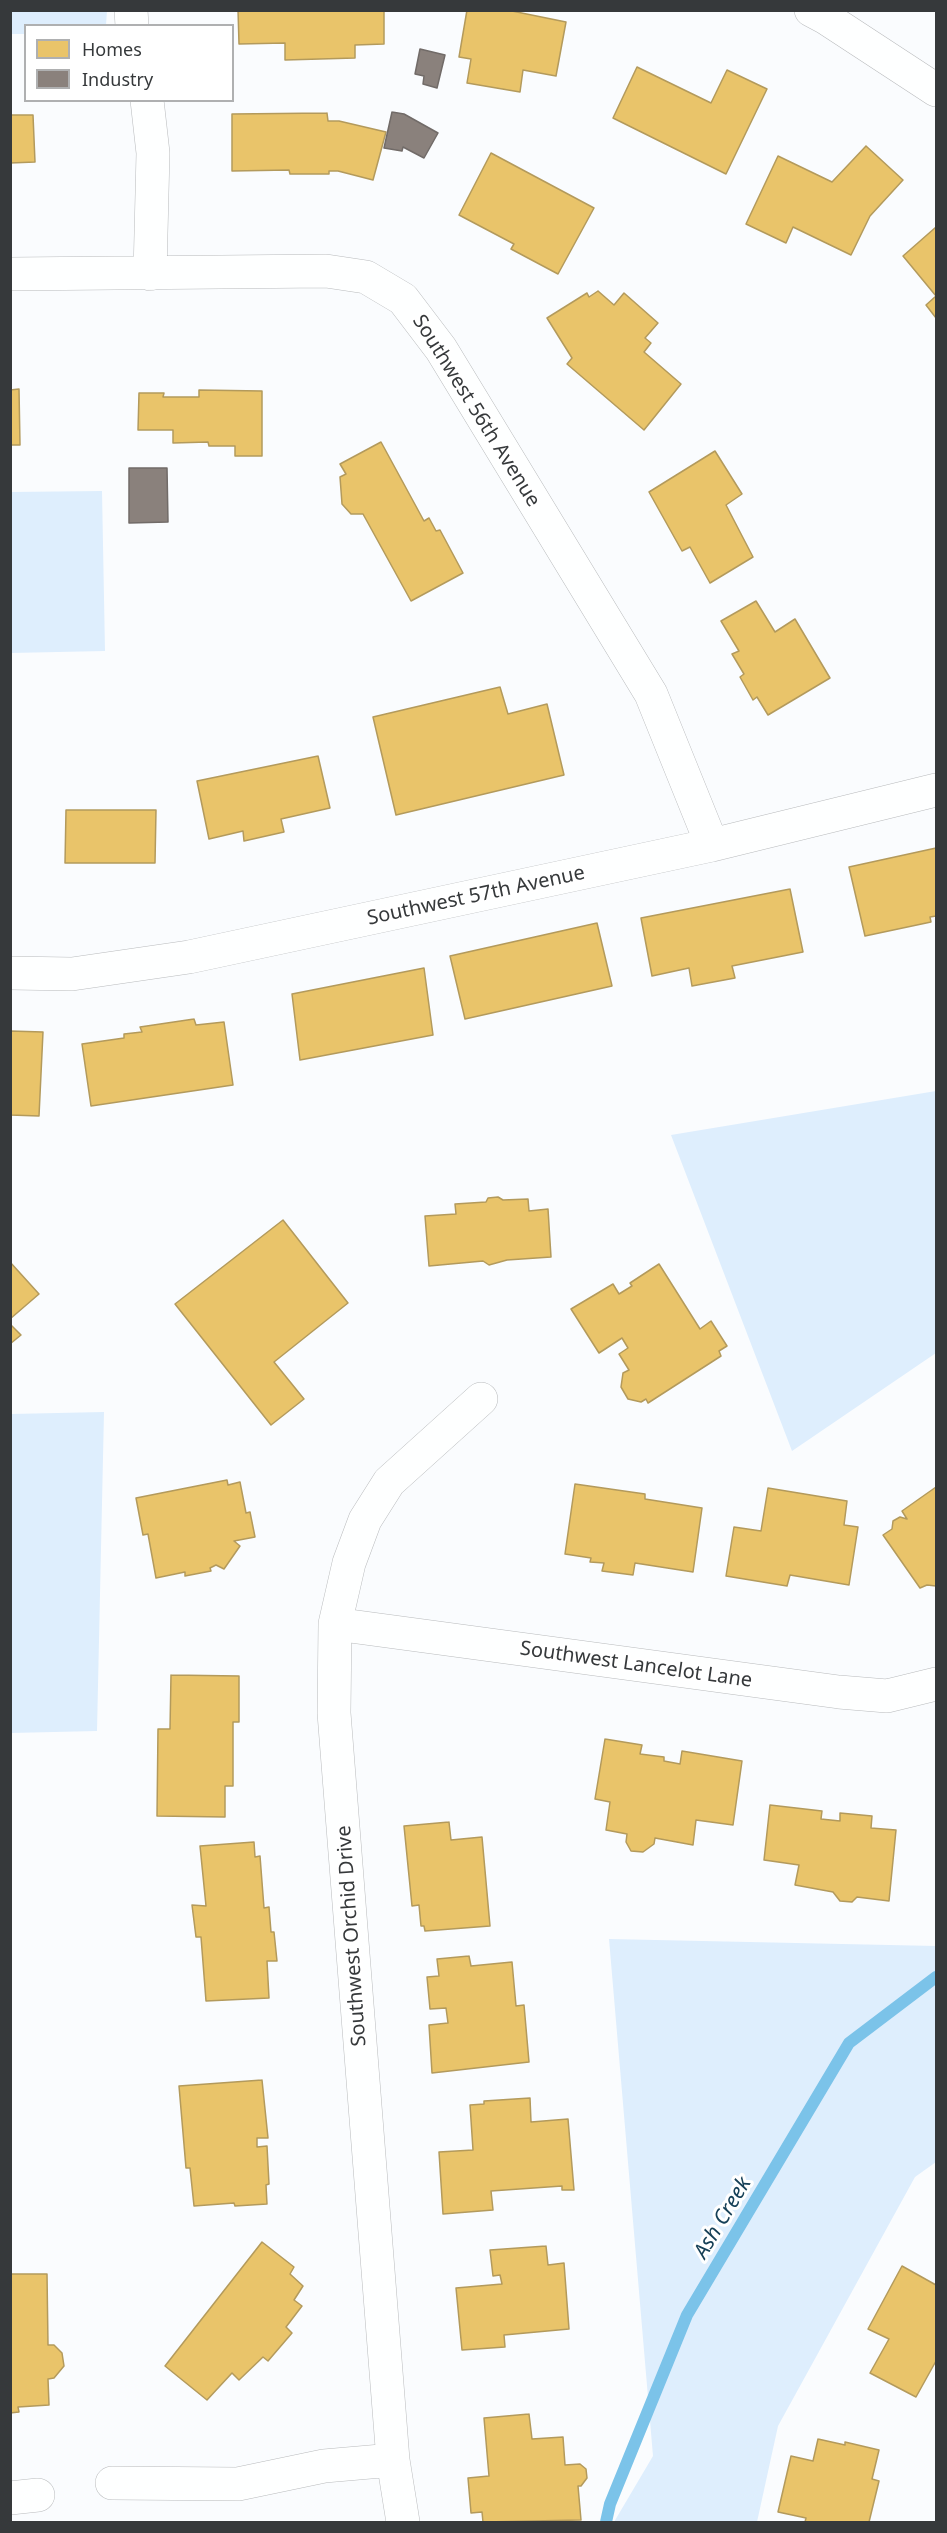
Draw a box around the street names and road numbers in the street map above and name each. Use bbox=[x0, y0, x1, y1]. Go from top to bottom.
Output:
street label: Southwest 56th Avenue bbox=[407, 311, 545, 511]
street label: Southwest 57th Avenue bbox=[365, 861, 587, 931]
street label: Southwest Lancelot Lane bbox=[518, 1637, 754, 1693]
street label: Southwest Orchid Drive bbox=[332, 1825, 372, 2047]

